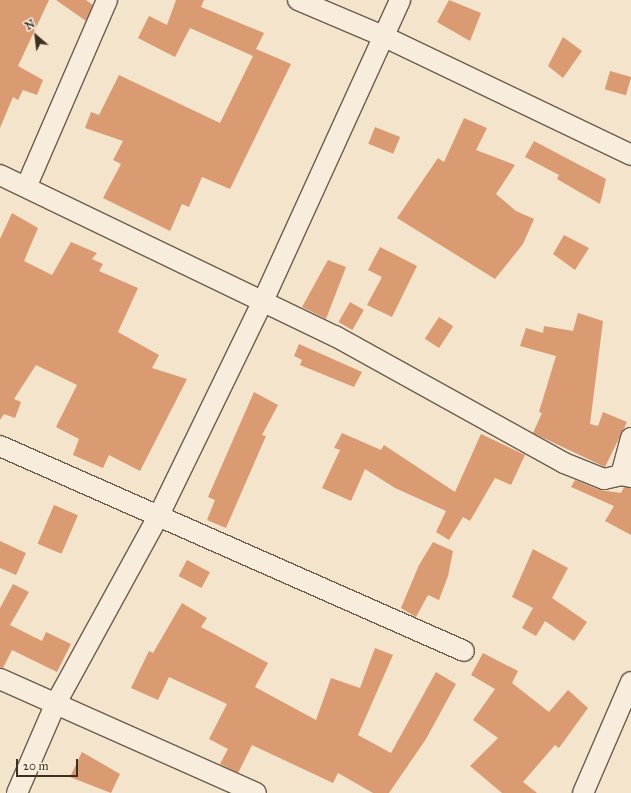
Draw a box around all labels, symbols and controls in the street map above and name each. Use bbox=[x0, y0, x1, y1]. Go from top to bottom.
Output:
north arrow bbox=[16, 16, 56, 56]
text: N bbox=[23, 17, 37, 33]
scale bar bbox=[18, 751, 80, 777]
text: 20 m bbox=[23, 759, 49, 773]

